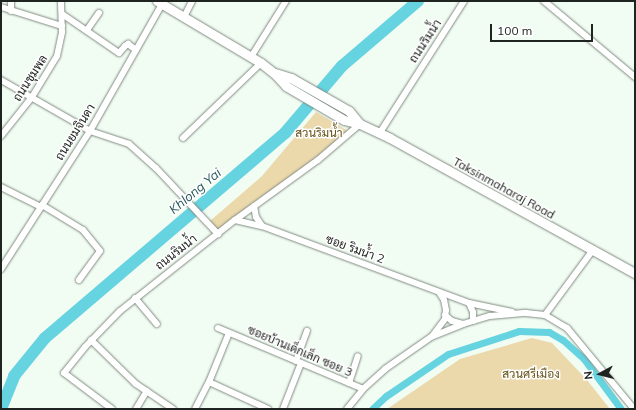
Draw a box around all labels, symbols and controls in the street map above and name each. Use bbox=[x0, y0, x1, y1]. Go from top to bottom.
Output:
scale bar bbox=[492, 16, 595, 42]
street label: ถนนริมน้ำ bbox=[406, 17, 444, 65]
text: 100 m bbox=[497, 23, 532, 38]
street label: ถนนชุมพล bbox=[10, 52, 50, 104]
street label: ถนนยมจินดา bbox=[52, 101, 98, 163]
park label: สวนริมน้ำ bbox=[295, 126, 343, 140]
street label: Taksinmaharaj Road bbox=[451, 154, 557, 222]
water label: Khlong Yai bbox=[166, 165, 224, 217]
street label: ถนนริมน้ำ bbox=[152, 231, 200, 273]
street label: ซอย ริมน้ำ 2 bbox=[324, 232, 386, 266]
street label: ซอยบ้านเด็กเล็ก ซอย 3 bbox=[245, 322, 355, 380]
north arrow bbox=[580, 354, 620, 394]
park label: สวนศรีเมือง bbox=[502, 367, 560, 381]
text: N bbox=[581, 370, 596, 380]

